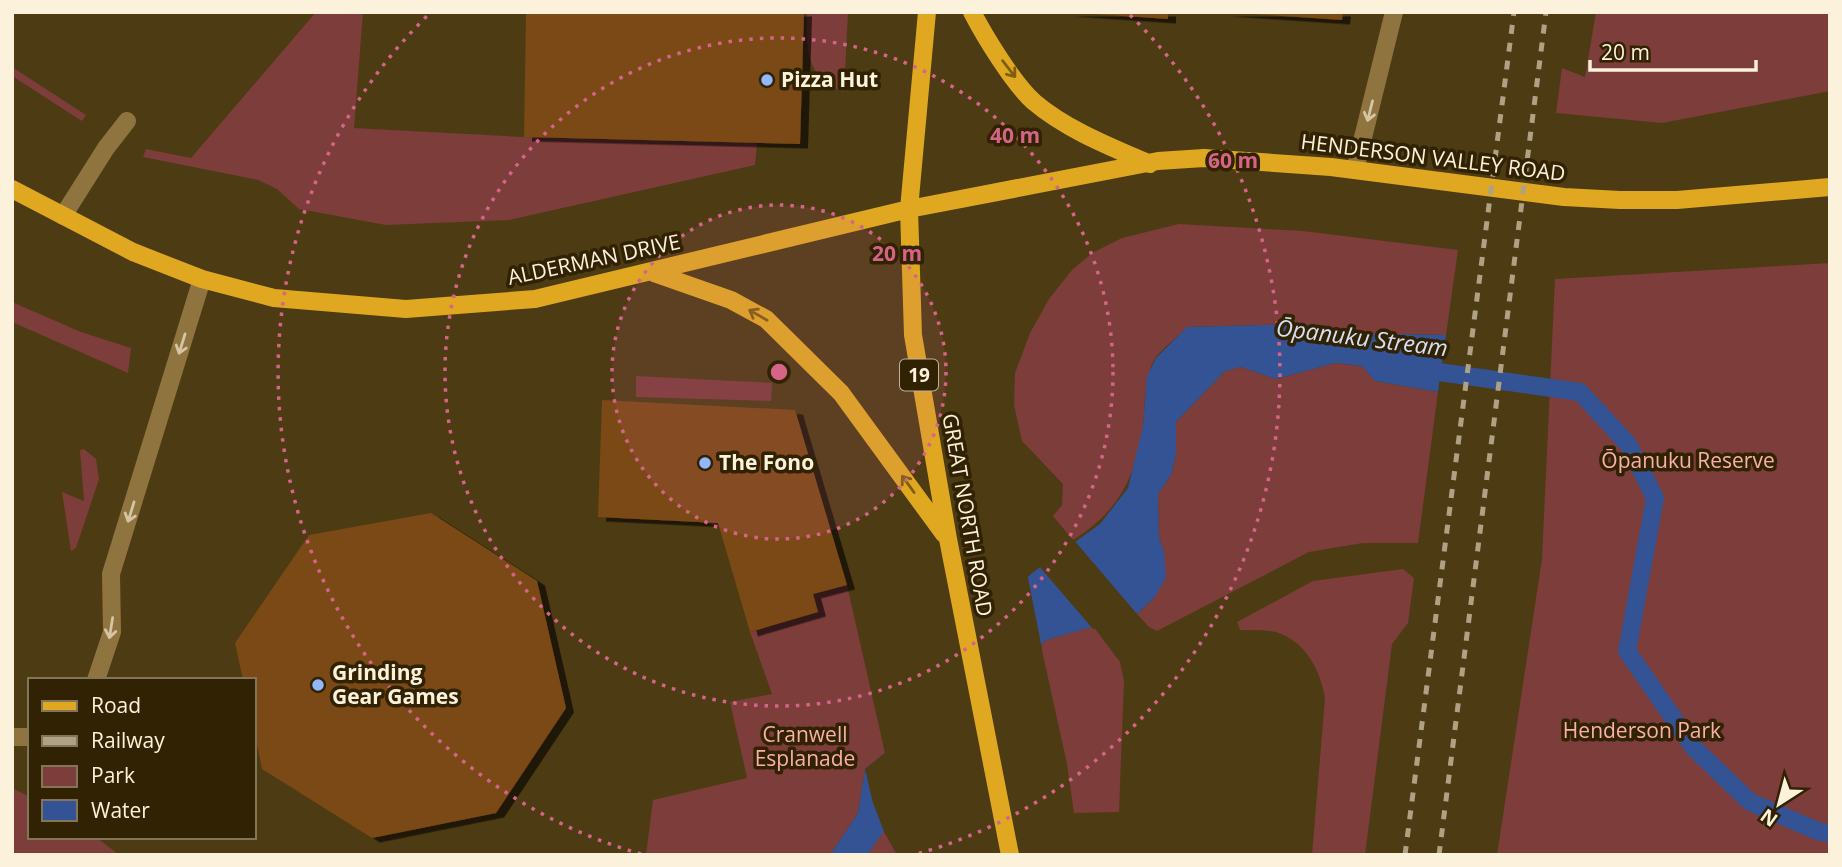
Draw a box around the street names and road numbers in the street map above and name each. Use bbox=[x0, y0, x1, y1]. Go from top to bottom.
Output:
street label: HENDERSON VALLEY ROAD bbox=[1299, 127, 1567, 187]
street label: ALDERMAN DRIVE bbox=[505, 227, 683, 291]
road number: 19 bbox=[900, 360, 938, 390]
street label: GREAT NORTH ROAD bbox=[936, 411, 1000, 619]

